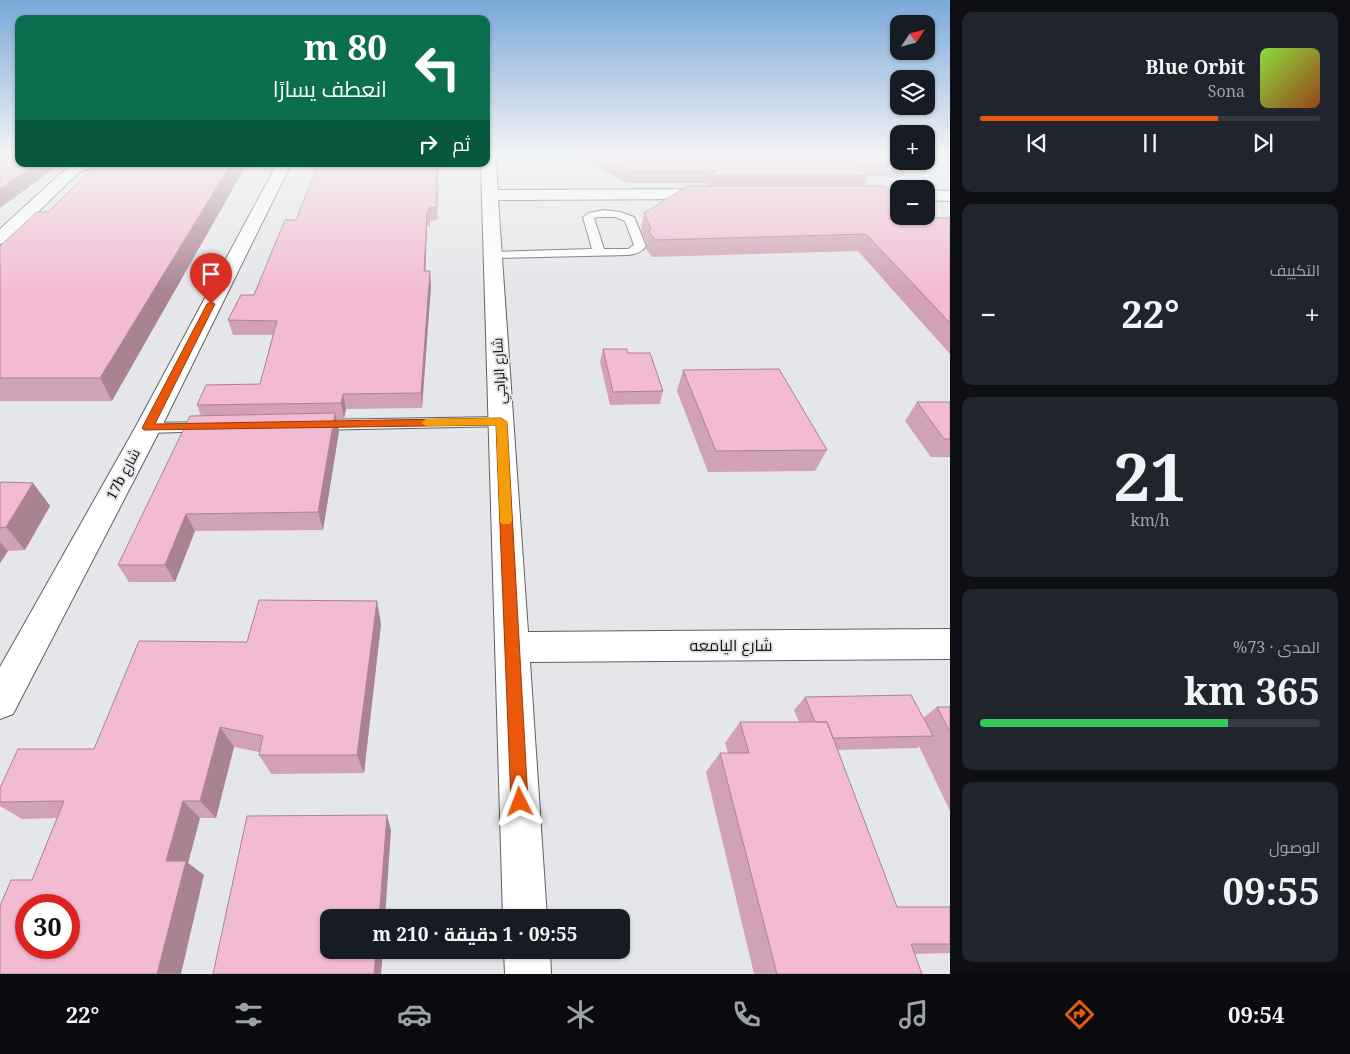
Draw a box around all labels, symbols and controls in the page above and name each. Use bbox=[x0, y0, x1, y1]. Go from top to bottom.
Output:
north arrow bbox=[890, 15, 935, 60]
map controls bbox=[890, 15, 935, 225]
text: 80 m bbox=[304, 23, 387, 70]
icon: left bbox=[405, 35, 470, 100]
text: Blue Orbit bbox=[1145, 54, 1245, 80]
button: layers bbox=[890, 70, 935, 115]
text: انعطف يسارًا bbox=[273, 73, 387, 103]
text: Sona bbox=[1208, 80, 1245, 102]
button: + bbox=[890, 125, 935, 170]
icon: previous bbox=[1023, 129, 1051, 157]
icon: pause bbox=[1136, 129, 1164, 157]
icon: next bbox=[1249, 129, 1277, 157]
icon: right bbox=[414, 130, 442, 158]
text: ثم bbox=[452, 131, 470, 157]
button: − bbox=[890, 180, 935, 225]
pin bbox=[190, 253, 232, 304]
text: التكييف bbox=[1270, 259, 1320, 281]
icon: arrive bbox=[197, 260, 225, 288]
text: 22° bbox=[1121, 287, 1179, 339]
text: − bbox=[980, 295, 996, 333]
text: + bbox=[1304, 295, 1320, 333]
street label: شارع الراجي bbox=[487, 337, 513, 405]
text: 21 bbox=[1113, 432, 1187, 520]
street label: 17b شارع bbox=[101, 445, 144, 503]
text: km/h bbox=[1130, 509, 1170, 531]
street label: شارع اليامعه bbox=[690, 634, 772, 657]
text: المدى · 73% bbox=[1233, 636, 1320, 658]
text: 365 km bbox=[1184, 664, 1320, 716]
position arrow bbox=[493, 775, 545, 827]
text: الوصول bbox=[1269, 836, 1320, 858]
text: 09:55 bbox=[1223, 864, 1320, 916]
speed limit sign: 30 bbox=[15, 894, 80, 959]
text: 09:55 · 1 دقيقة · 210 m bbox=[373, 921, 577, 947]
icon: filters bbox=[231, 997, 266, 1032]
icon: car bbox=[397, 997, 432, 1032]
icon: climate bbox=[563, 997, 598, 1032]
icon: phone bbox=[729, 997, 764, 1032]
icon: music bbox=[896, 997, 931, 1032]
icon: directions bbox=[1062, 997, 1097, 1032]
text: 22° bbox=[66, 999, 99, 1029]
text: 09:54 bbox=[1228, 999, 1284, 1029]

